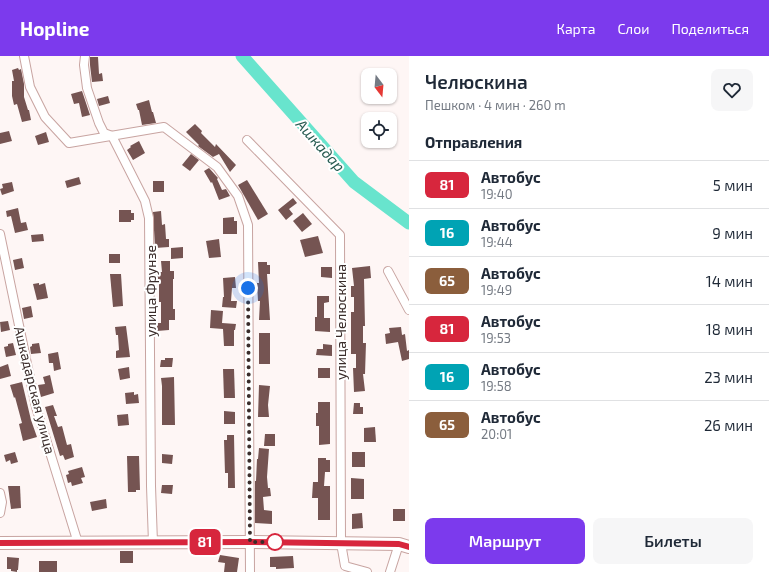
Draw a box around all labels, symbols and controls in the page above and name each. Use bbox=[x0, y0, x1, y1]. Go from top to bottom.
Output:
text: Hopline bbox=[20, 17, 89, 40]
text: Карта bbox=[556, 20, 595, 37]
text: Слои bbox=[617, 20, 649, 37]
text: Поделиться bbox=[671, 20, 749, 37]
north arrow bbox=[361, 68, 397, 104]
map controls bbox=[361, 68, 397, 148]
button: heart bbox=[711, 69, 753, 111]
text: Челюскина bbox=[425, 70, 528, 93]
text: Пешком · 4 мин · 260 m bbox=[425, 97, 566, 113]
button: locate bbox=[361, 112, 397, 148]
water label: Ашкадар bbox=[292, 114, 349, 175]
text: Отправления bbox=[425, 133, 522, 151]
text: Автобус bbox=[481, 168, 541, 186]
text: 81 bbox=[440, 176, 454, 193]
text: 5 мин bbox=[713, 176, 753, 194]
text: 19:40 bbox=[481, 186, 513, 202]
text: Автобус bbox=[481, 216, 541, 234]
text: 16 bbox=[440, 224, 454, 241]
text: 9 мин bbox=[712, 224, 753, 242]
text: 19:44 bbox=[481, 234, 513, 250]
street label: улица Фрунзе bbox=[142, 245, 159, 337]
street label: улица Челюскина bbox=[332, 264, 349, 380]
text: Автобус bbox=[481, 264, 541, 282]
text: 65 bbox=[439, 272, 455, 289]
text: 14 мин bbox=[706, 272, 753, 290]
your location bbox=[238, 278, 258, 298]
text: 19:49 bbox=[481, 282, 512, 298]
text: Автобус bbox=[481, 312, 541, 330]
text: 81 bbox=[440, 320, 454, 337]
text: 18 мин bbox=[706, 320, 753, 338]
street label: Ашкадарская улица bbox=[11, 324, 59, 456]
text: 19:53 bbox=[481, 330, 511, 346]
text: Автобус bbox=[481, 360, 541, 378]
text: 16 bbox=[440, 368, 454, 385]
text: 23 мин bbox=[704, 368, 753, 386]
text: 19:58 bbox=[481, 378, 512, 394]
text: Автобус bbox=[481, 408, 541, 426]
text: 65 bbox=[439, 416, 455, 433]
text: 26 мин bbox=[704, 416, 753, 434]
text: 20:01 bbox=[481, 426, 512, 442]
button: Маршрут bbox=[425, 518, 585, 564]
button: Билеты bbox=[593, 518, 753, 564]
line badge: 81 bbox=[187, 529, 223, 555]
text: 81 bbox=[198, 533, 212, 550]
unlabelled marker bbox=[266, 533, 284, 551]

